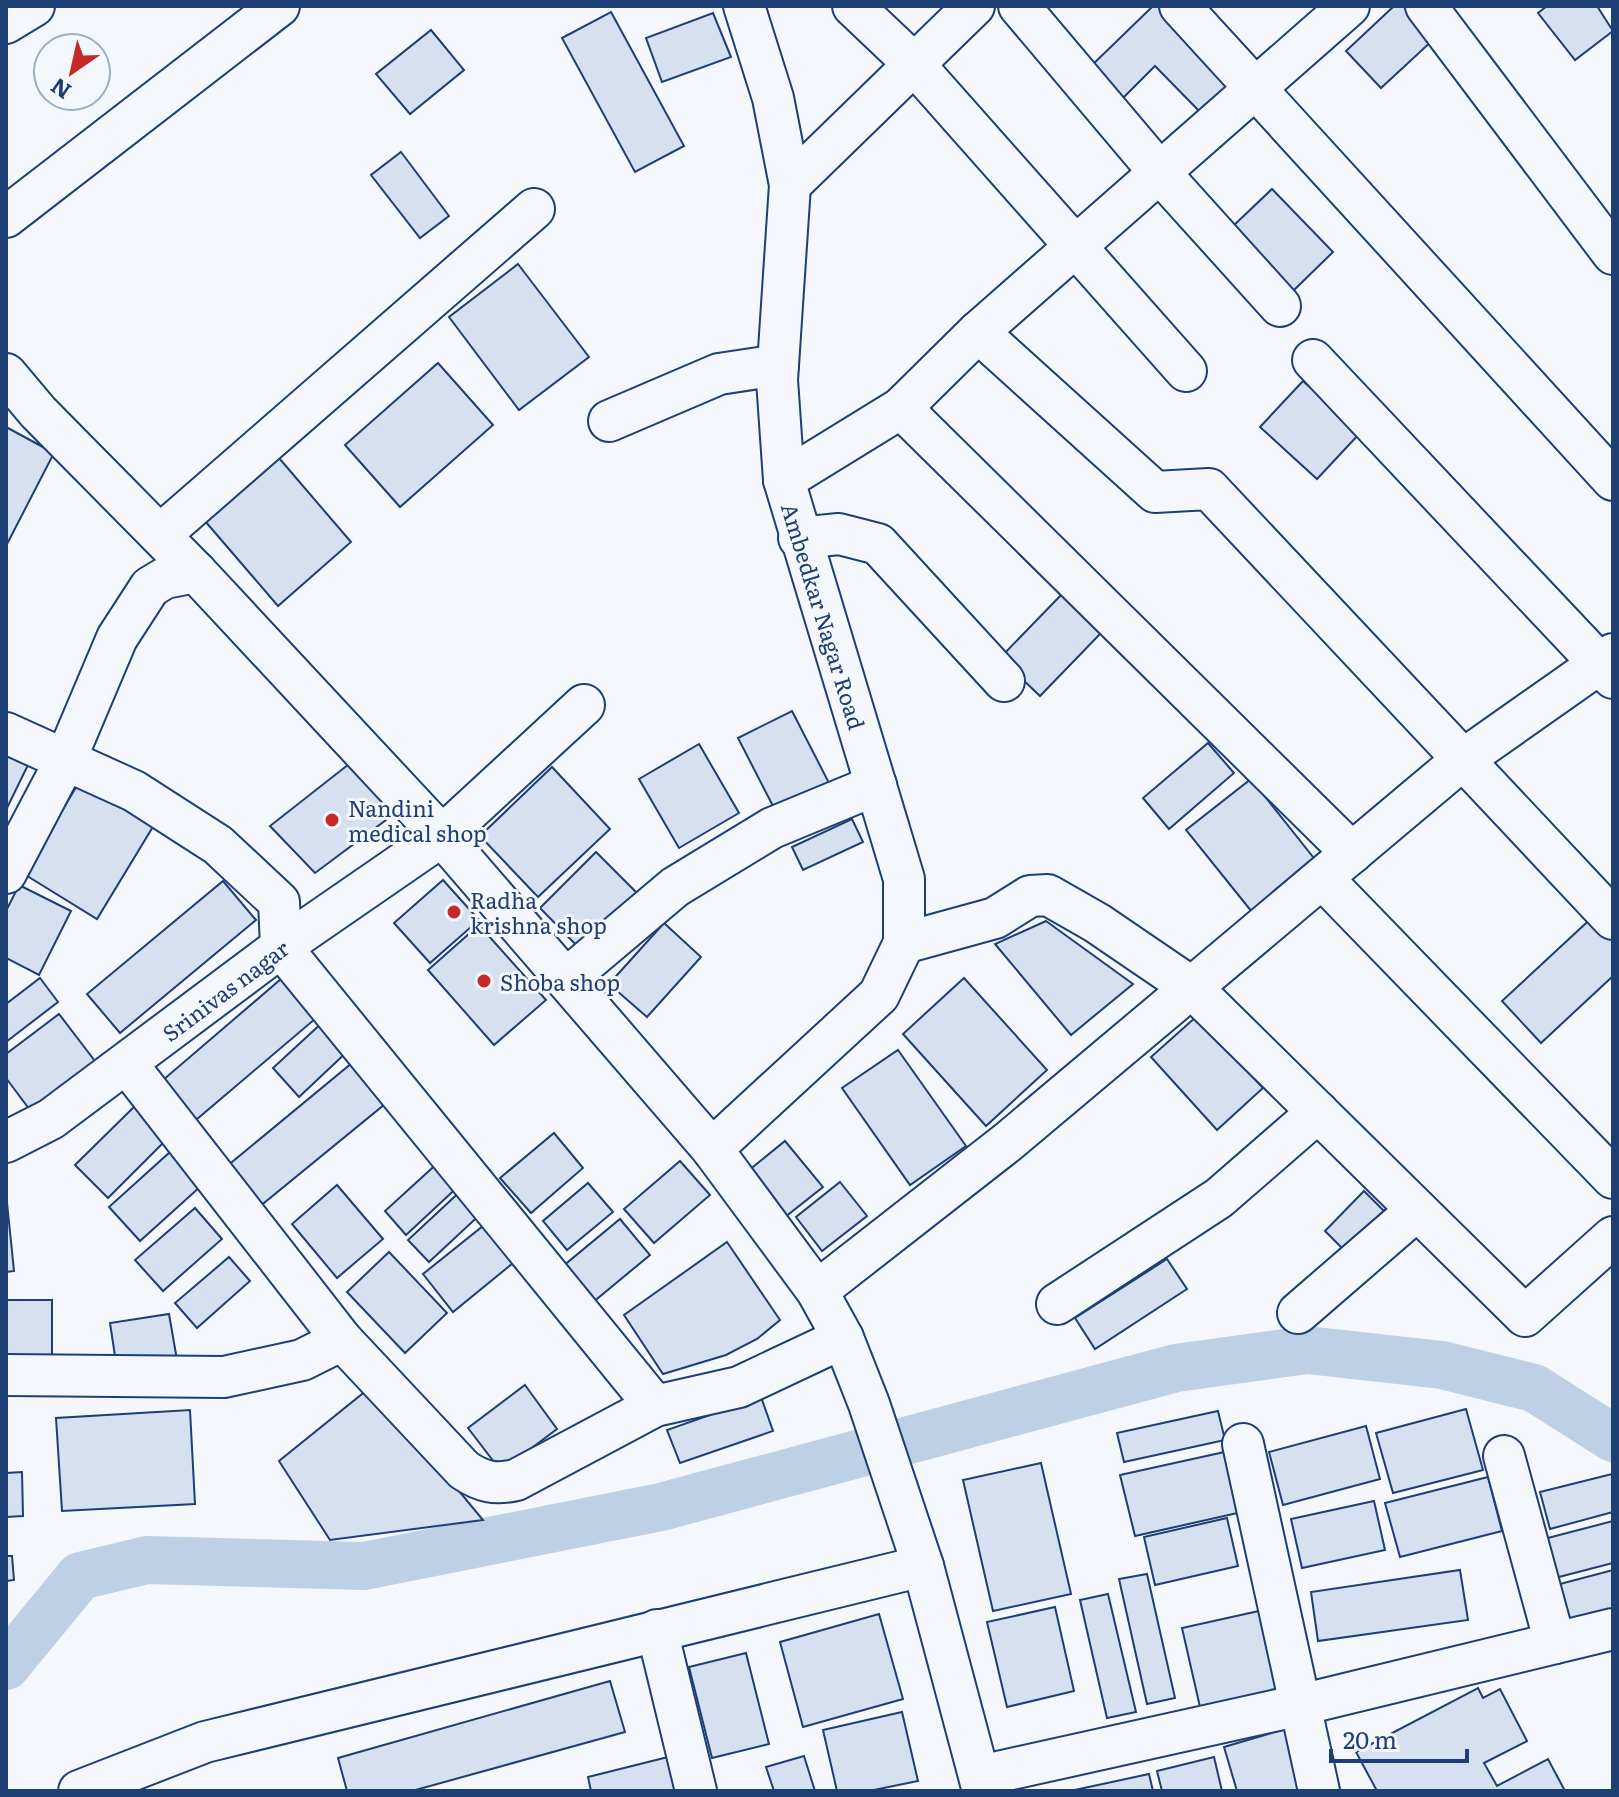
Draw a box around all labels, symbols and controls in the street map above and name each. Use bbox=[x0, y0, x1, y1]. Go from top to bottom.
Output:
north arrow bbox=[32, 32, 112, 112]
text: N bbox=[43, 71, 77, 109]
street label: Ambedkar Nagar Road bbox=[774, 499, 874, 733]
place label: Nandini medical shop bbox=[348, 791, 487, 849]
marker: Nandini medical shop bbox=[323, 811, 341, 829]
place label: Radha krishna shop bbox=[470, 883, 607, 941]
marker: Radha krishna shop bbox=[445, 903, 463, 921]
street label: Srinivas nagar bbox=[155, 931, 296, 1049]
place label: Shoba shop bbox=[500, 965, 620, 998]
marker: Shoba shop bbox=[475, 972, 493, 990]
scale bar bbox=[1331, 1713, 1467, 1763]
text: 20 m bbox=[1343, 1721, 1397, 1756]

